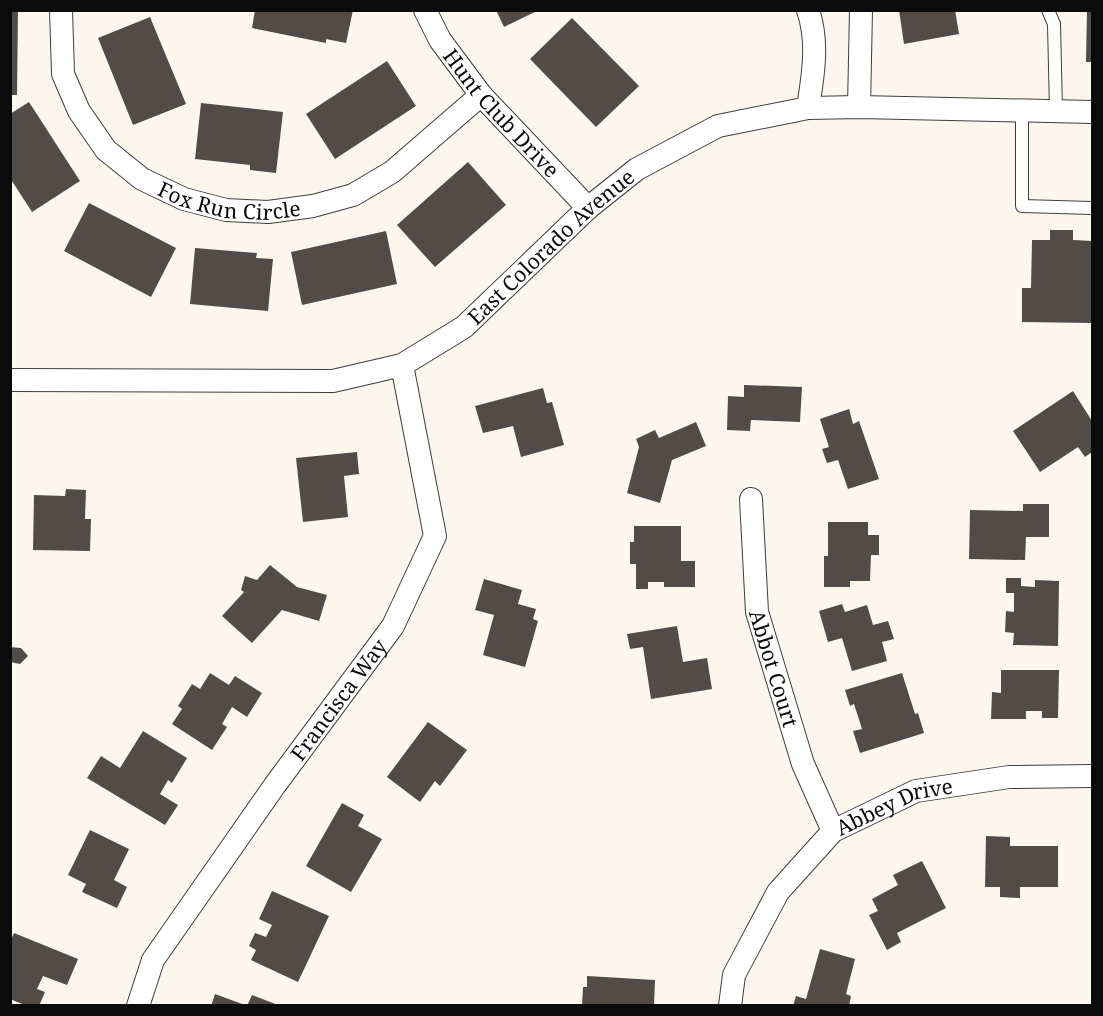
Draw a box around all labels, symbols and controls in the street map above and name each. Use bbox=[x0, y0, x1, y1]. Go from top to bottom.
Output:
street label: Hunt Club Drive bbox=[437, 43, 566, 183]
street label: East Colorado Avenue bbox=[461, 162, 640, 331]
street label: Fox Run Circle bbox=[154, 175, 302, 226]
street label: Abbot Court bbox=[743, 606, 805, 730]
street label: Francisca Way bbox=[284, 633, 393, 766]
street label: Abbey Drive bbox=[831, 772, 954, 842]

